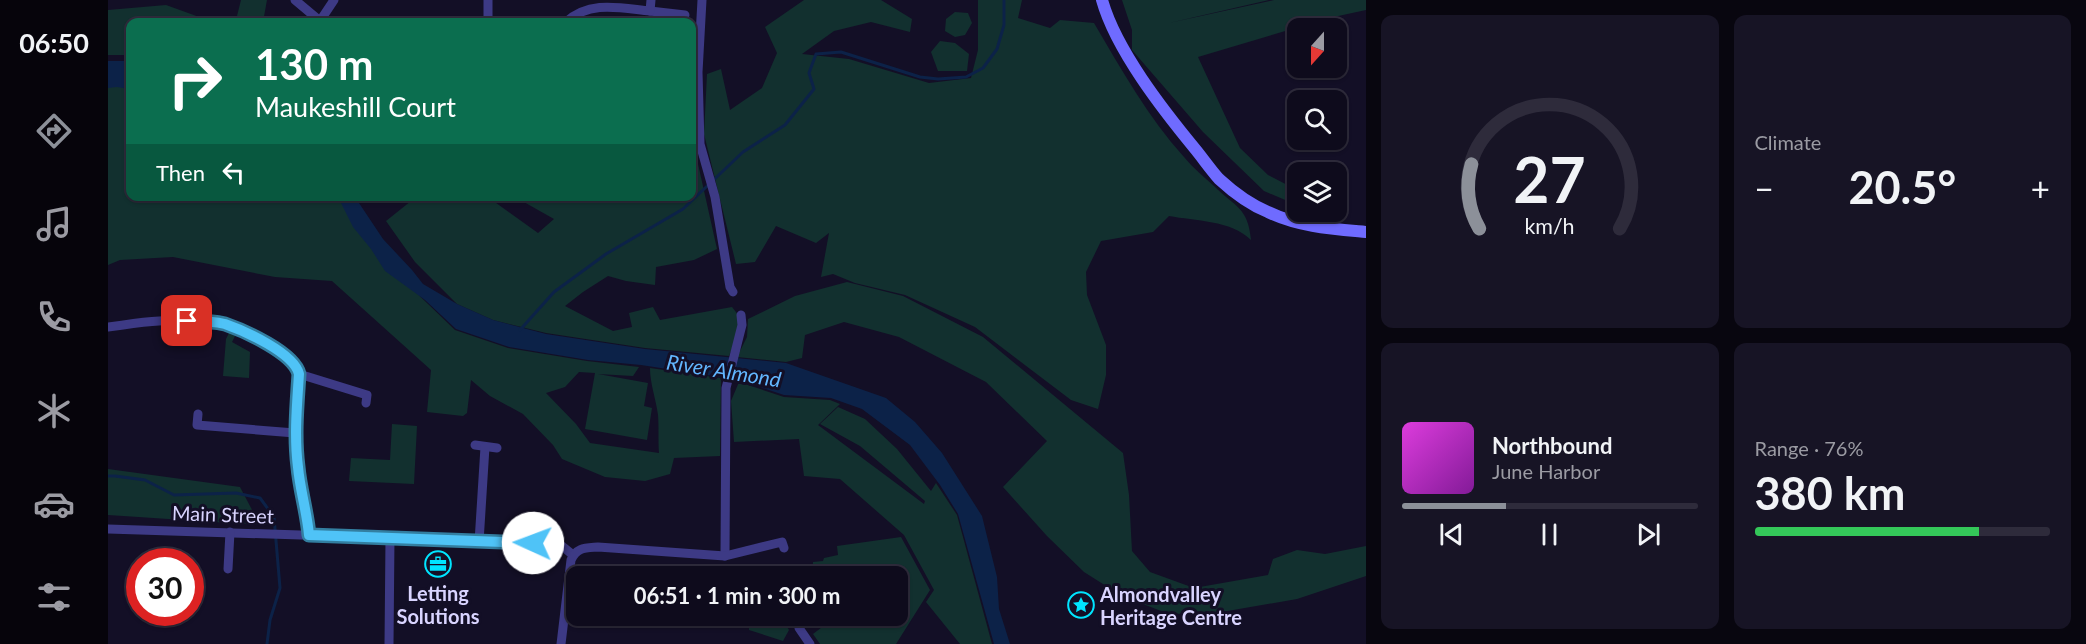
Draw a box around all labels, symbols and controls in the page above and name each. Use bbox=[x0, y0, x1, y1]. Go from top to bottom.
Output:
north arrow bbox=[1287, 18, 1347, 78]
map controls bbox=[1287, 18, 1347, 222]
text: 06:50 bbox=[19, 26, 89, 59]
text: 130 m bbox=[255, 39, 373, 89]
icon: right bbox=[156, 42, 234, 120]
text: Maukeshill Court bbox=[255, 90, 456, 123]
button: search bbox=[1287, 90, 1347, 150]
icon: directions bbox=[33, 110, 75, 152]
text: Climate bbox=[1755, 130, 1821, 154]
text: 27 bbox=[1514, 141, 1586, 216]
icon: left bbox=[217, 156, 250, 189]
text: Then bbox=[156, 159, 205, 186]
text: 20.5° bbox=[1848, 160, 1956, 214]
button: layers bbox=[1287, 162, 1347, 222]
text: − bbox=[1755, 168, 1774, 208]
text: + bbox=[2031, 168, 2050, 208]
icon: music bbox=[33, 203, 75, 245]
text: km/h bbox=[1525, 213, 1575, 239]
pin bbox=[161, 295, 212, 346]
icon: phone bbox=[33, 296, 75, 338]
icon: arrive bbox=[170, 304, 203, 337]
water label: River Almond bbox=[665, 349, 783, 391]
icon: climate bbox=[33, 390, 75, 432]
text: Northbound bbox=[1492, 432, 1612, 459]
text: Range · 76% bbox=[1755, 436, 1863, 460]
text: June Harbor bbox=[1492, 459, 1600, 483]
text: 380 km bbox=[1755, 466, 1905, 520]
icon: car bbox=[33, 483, 75, 525]
street label: Main Street bbox=[172, 500, 274, 528]
position arrow bbox=[501, 511, 565, 575]
icon: previous bbox=[1435, 518, 1468, 551]
icon: pause bbox=[1533, 518, 1566, 551]
icon: next bbox=[1632, 518, 1665, 551]
speed limit sign: 30 bbox=[126, 548, 204, 626]
office icon: Letting Solutions bbox=[423, 549, 453, 579]
icon: filters bbox=[33, 576, 75, 618]
place label: Letting Solutions bbox=[396, 581, 480, 628]
text: 06:51 · 1 min · 300 m bbox=[634, 582, 840, 609]
place label: Almondvalley Heritage Centre bbox=[1099, 582, 1242, 629]
place icon: Almondvalley Heritage Centre bbox=[1066, 590, 1096, 620]

